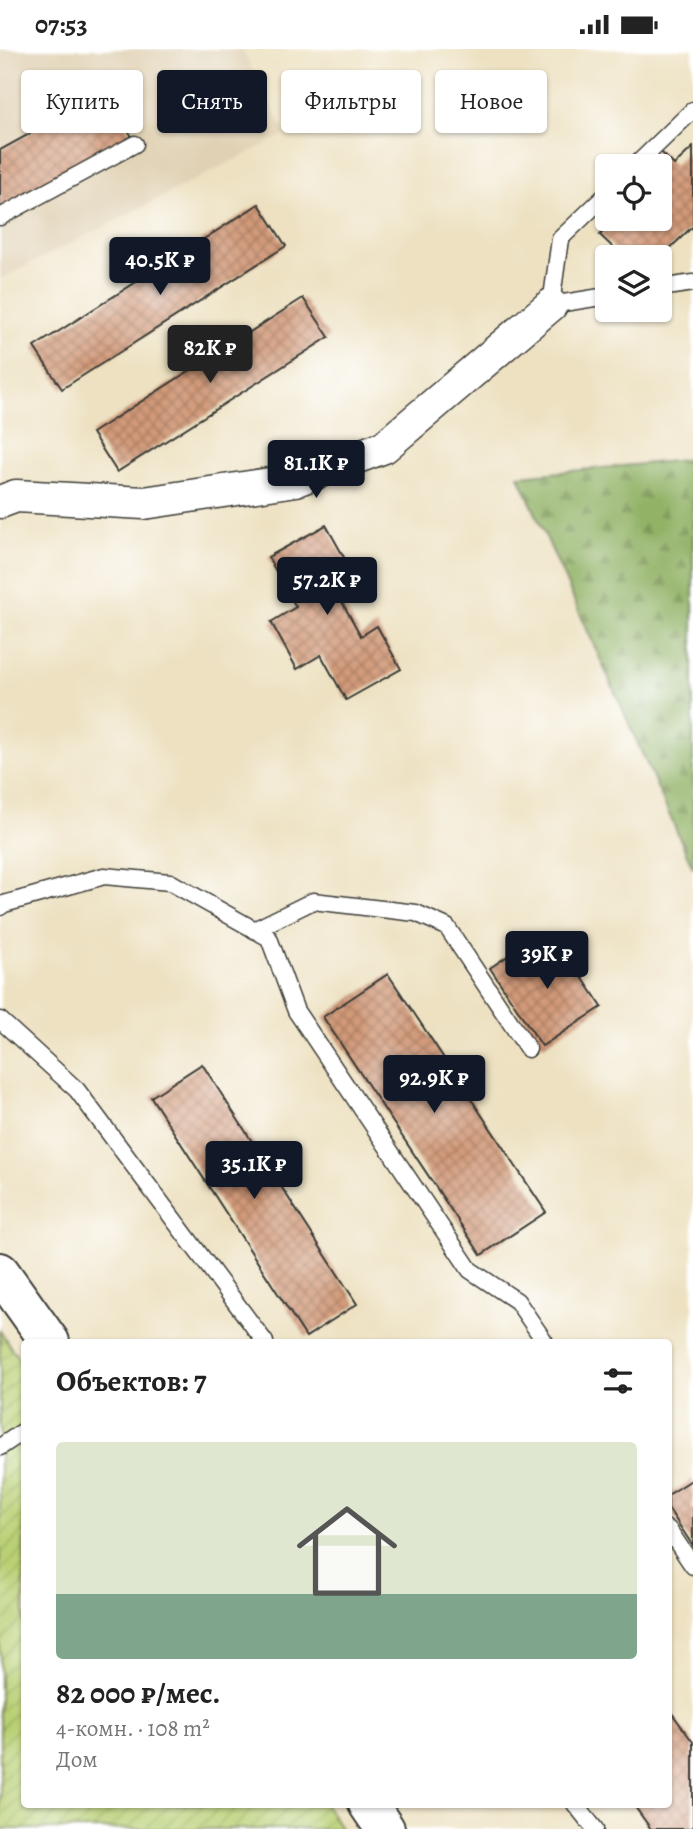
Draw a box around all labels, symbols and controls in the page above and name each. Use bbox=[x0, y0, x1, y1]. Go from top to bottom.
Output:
text: 07:53 bbox=[35, 7, 88, 42]
chip: Купить bbox=[21, 70, 143, 133]
chip: Снять bbox=[157, 70, 267, 133]
chip: Фильтры bbox=[281, 70, 421, 133]
chip: Новое bbox=[435, 70, 547, 133]
map controls bbox=[595, 154, 672, 322]
button: locate bbox=[595, 154, 672, 231]
pin: 40.5K ₽ bbox=[95, 237, 225, 297]
text: 40.5K ₽ bbox=[125, 244, 195, 275]
button: layers bbox=[595, 245, 672, 322]
pin: 82K ₽ bbox=[161, 325, 259, 385]
text: 82K ₽ bbox=[184, 332, 236, 363]
pin: 81.1K ₽ bbox=[251, 441, 381, 500]
text: 81.1K ₽ bbox=[284, 447, 348, 478]
pin: 57.2K ₽ bbox=[262, 557, 392, 617]
text: 57.2K ₽ bbox=[293, 564, 361, 595]
pin: 39K ₽ bbox=[498, 932, 596, 991]
text: 39K ₽ bbox=[521, 938, 573, 969]
pin: 92.9K ₽ bbox=[369, 1055, 499, 1115]
text: 92.9K ₽ bbox=[399, 1062, 469, 1093]
pin: 35.1K ₽ bbox=[189, 1141, 319, 1201]
text: 35.1K ₽ bbox=[221, 1148, 287, 1179]
text: Объектов: 7 bbox=[56, 1361, 206, 1401]
icon: filters bbox=[599, 1362, 637, 1400]
icon: home bbox=[284, 1488, 410, 1614]
text: 82 000 ₽/мес. bbox=[56, 1673, 220, 1713]
text: 4-комн. · 108 m² bbox=[56, 1713, 210, 1744]
text: Дом bbox=[56, 1744, 98, 1775]

